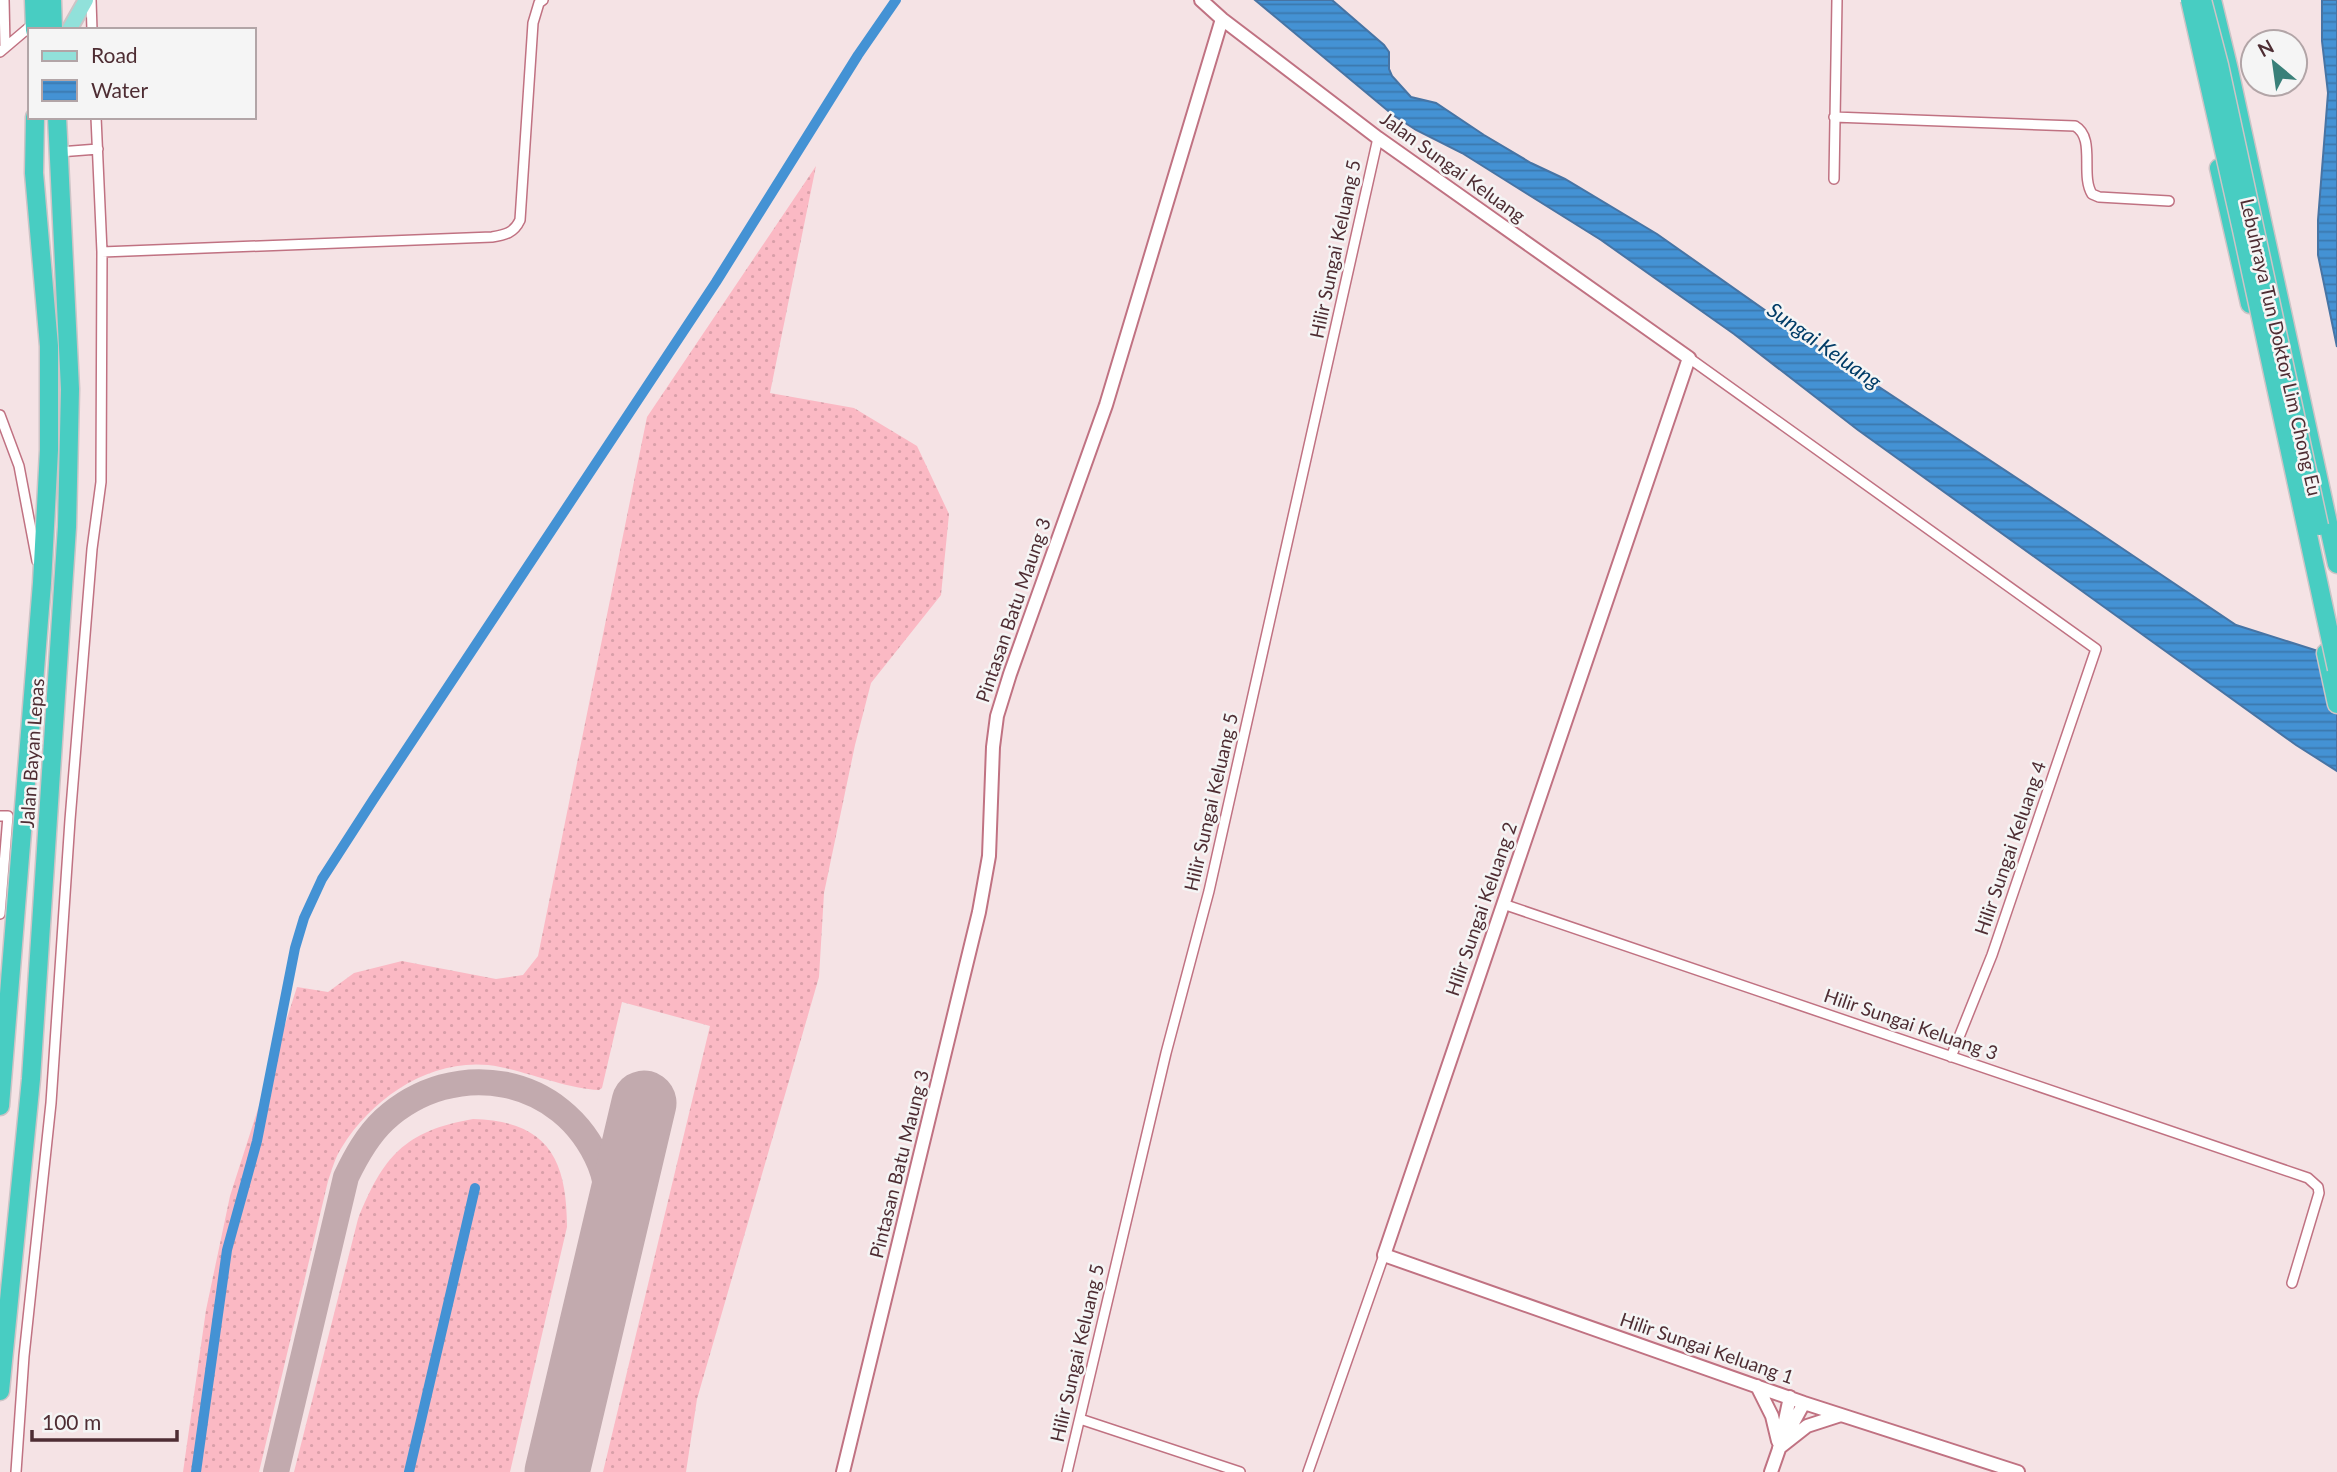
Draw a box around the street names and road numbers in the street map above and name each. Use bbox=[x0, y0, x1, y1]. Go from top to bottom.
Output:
street label: Jalan Sungai Keluang bbox=[1376, 106, 1530, 227]
street label: Hilir Sungai Keluang 5 bbox=[1304, 157, 1365, 340]
street label: Lebuhraya Tun Doktor Lim Chong Eu bbox=[2236, 196, 2327, 498]
street label: Pintasan Batu Maung 3 bbox=[970, 515, 1055, 705]
street label: Jalan Bayan Lepas bbox=[15, 677, 48, 828]
street label: Hilir Sungai Keluang 5 bbox=[1179, 711, 1242, 893]
street label: Hilir Sungai Keluang 4 bbox=[1969, 758, 2050, 938]
street label: Hilir Sungai Keluang 2 bbox=[1440, 819, 1521, 999]
street label: Hilir Sungai Keluang 3 bbox=[1821, 983, 2001, 1064]
street label: Pintasan Batu Maung 3 bbox=[864, 1067, 933, 1260]
street label: Hilir Sungai Keluang 5 bbox=[1045, 1262, 1108, 1444]
street label: Hilir Sungai Keluang 1 bbox=[1617, 1307, 1797, 1388]

